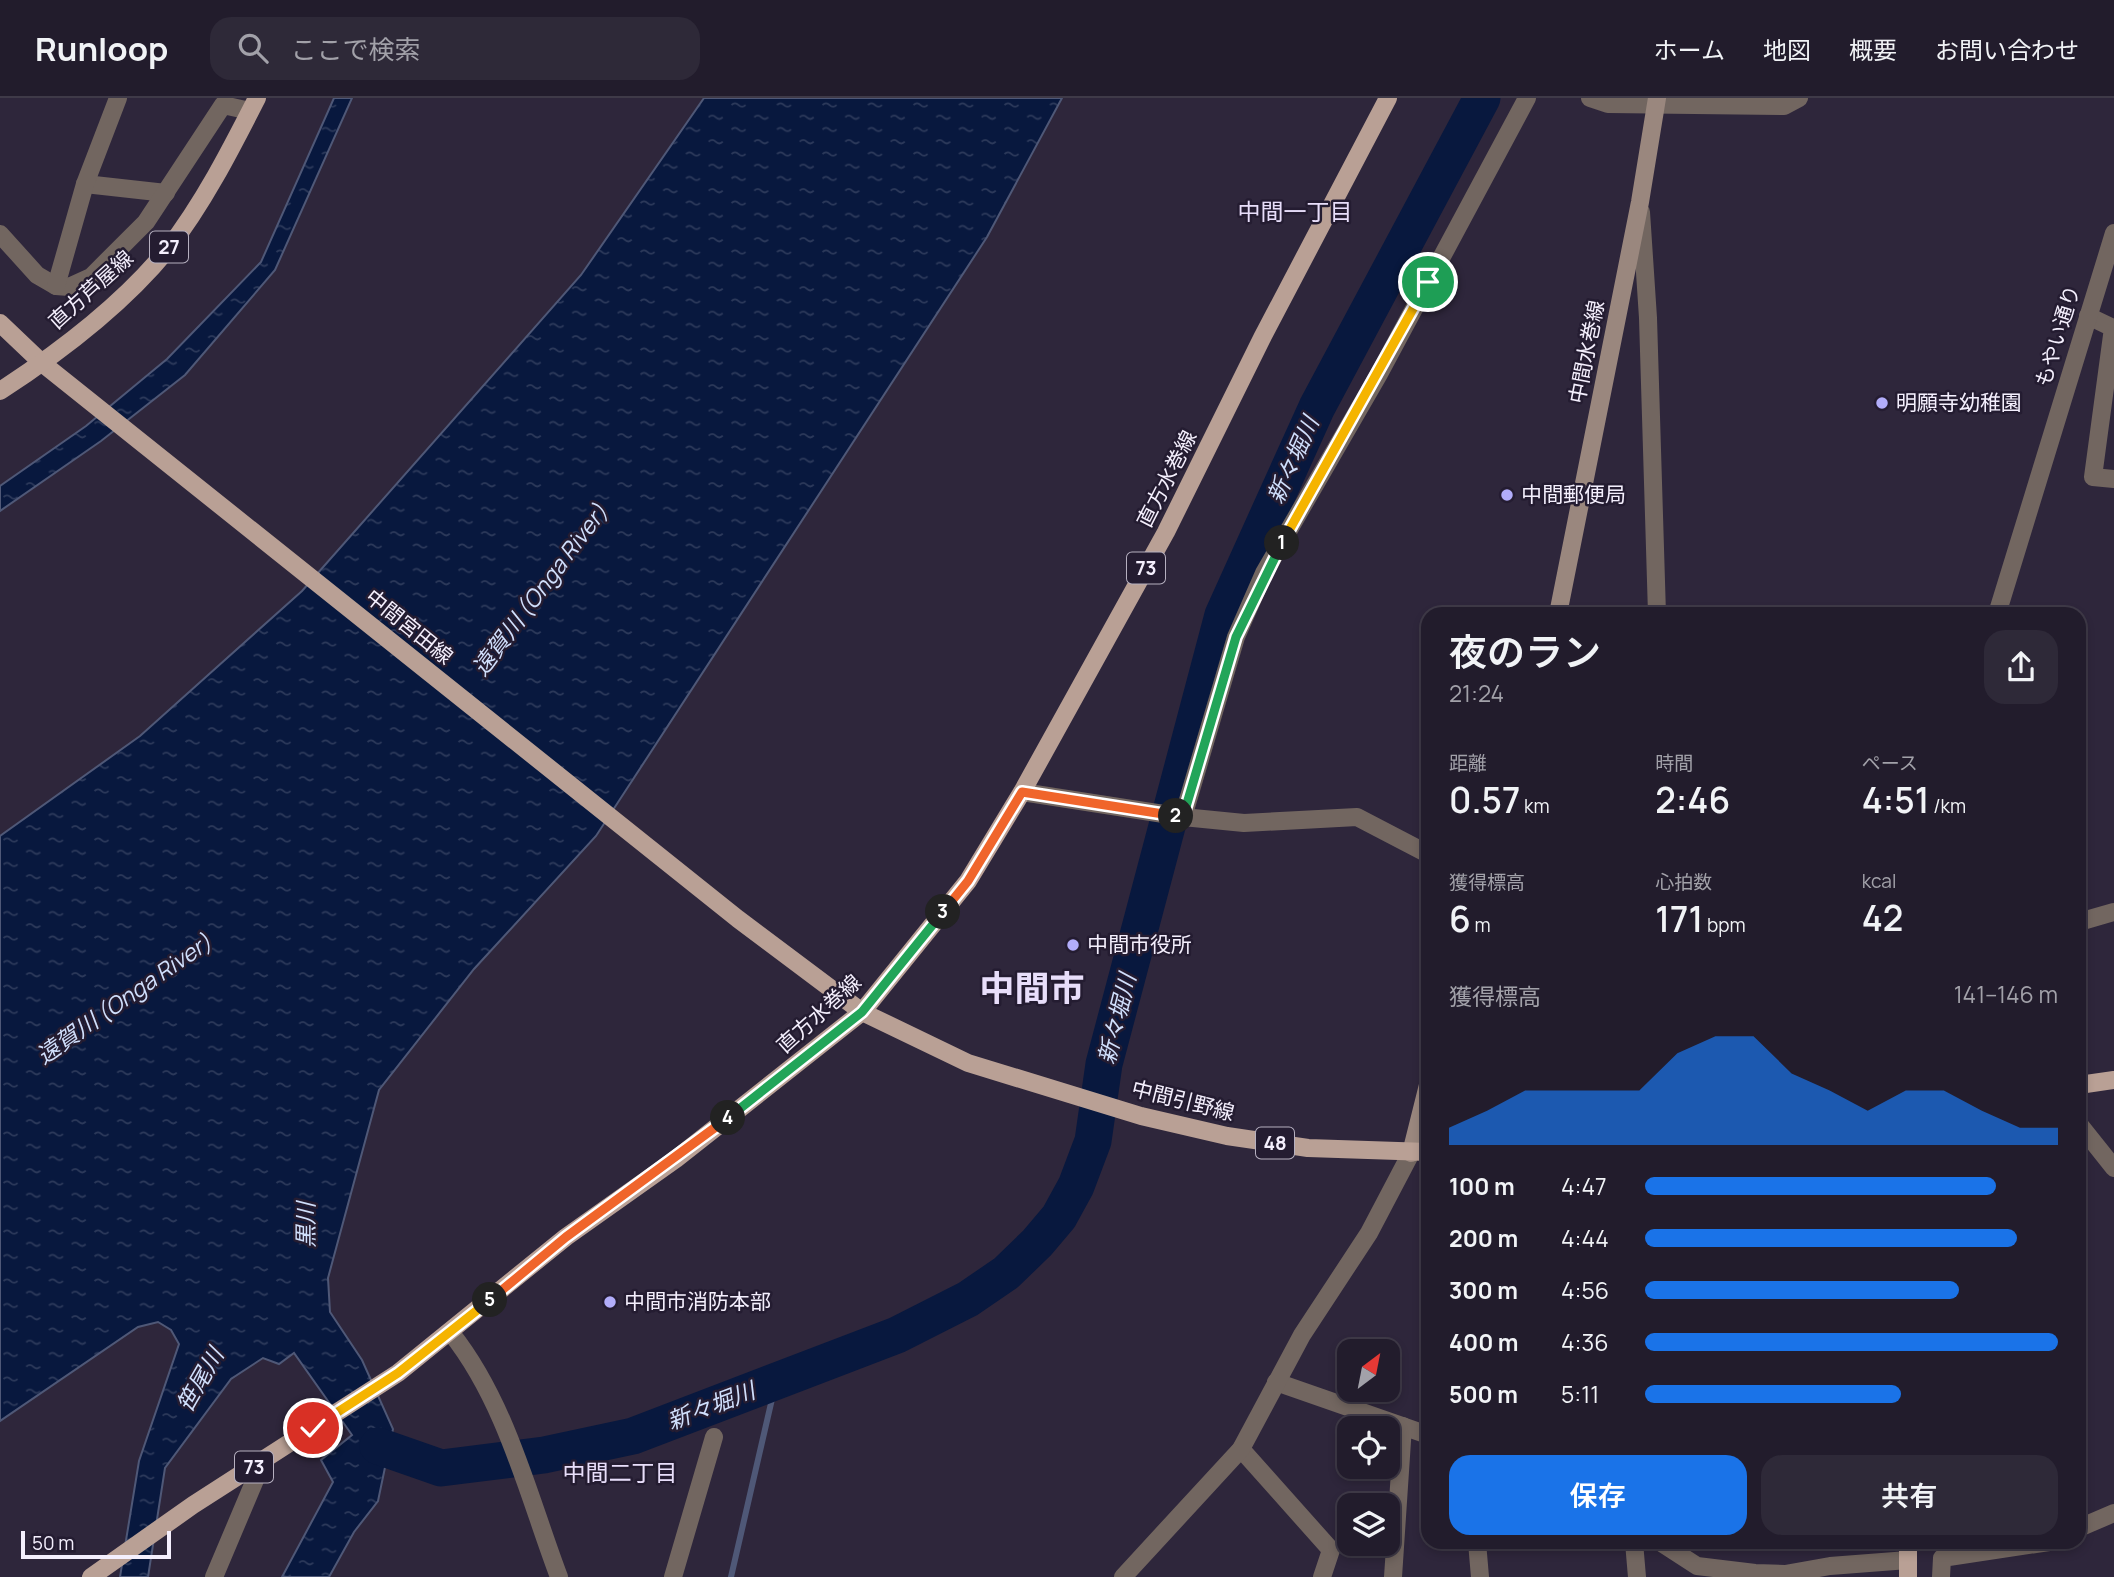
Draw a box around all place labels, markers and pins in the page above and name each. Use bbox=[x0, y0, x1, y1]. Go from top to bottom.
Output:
pin bbox=[1398, 252, 1458, 312]
place label: 明願寺幼稚園 bbox=[1896, 388, 2022, 416]
marker: 明願寺幼稚園 bbox=[1874, 395, 1890, 411]
place label: 中間郵便局 bbox=[1521, 480, 1626, 508]
marker: 中間郵便局 bbox=[1499, 487, 1515, 503]
pin: 1 bbox=[1264, 526, 1300, 560]
pin: 2 bbox=[1158, 798, 1194, 834]
pin: 3 bbox=[926, 894, 960, 930]
place label: 中間市役所 bbox=[1087, 930, 1192, 958]
marker: 中間市役所 bbox=[1065, 937, 1081, 953]
pin: 4 bbox=[710, 1100, 746, 1136]
pin: 5 bbox=[472, 1282, 508, 1318]
place label: 中間市消防本部 bbox=[624, 1287, 771, 1315]
marker: 中間市消防本部 bbox=[602, 1294, 618, 1310]
pin bbox=[283, 1398, 343, 1458]

